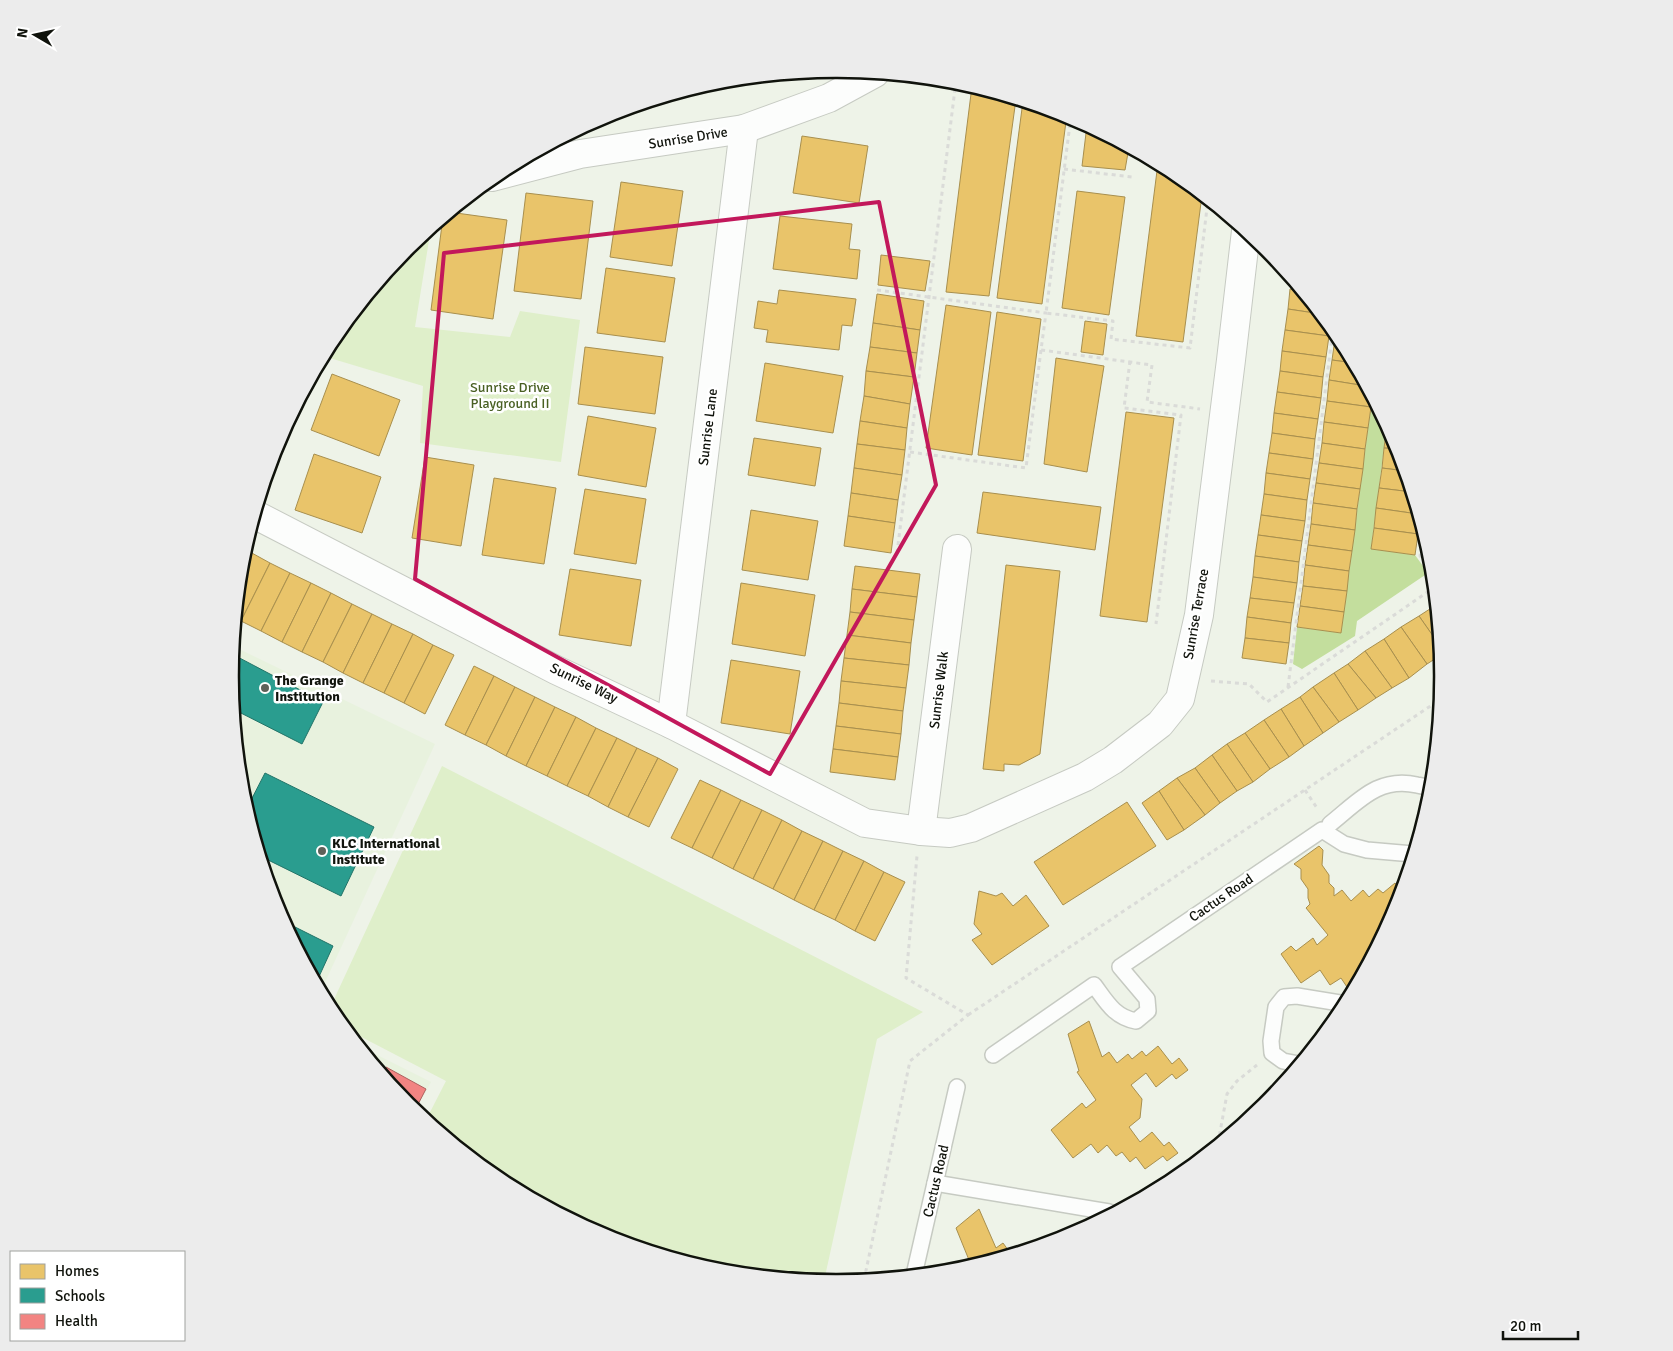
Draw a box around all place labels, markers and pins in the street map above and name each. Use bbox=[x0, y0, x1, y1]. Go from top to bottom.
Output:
place label: The Grange Institution bbox=[275, 672, 344, 705]
marker: The Grange Institution bbox=[259, 682, 271, 694]
place label: KLC International Institute bbox=[332, 835, 440, 868]
marker: KLC International Institute bbox=[316, 845, 328, 857]

